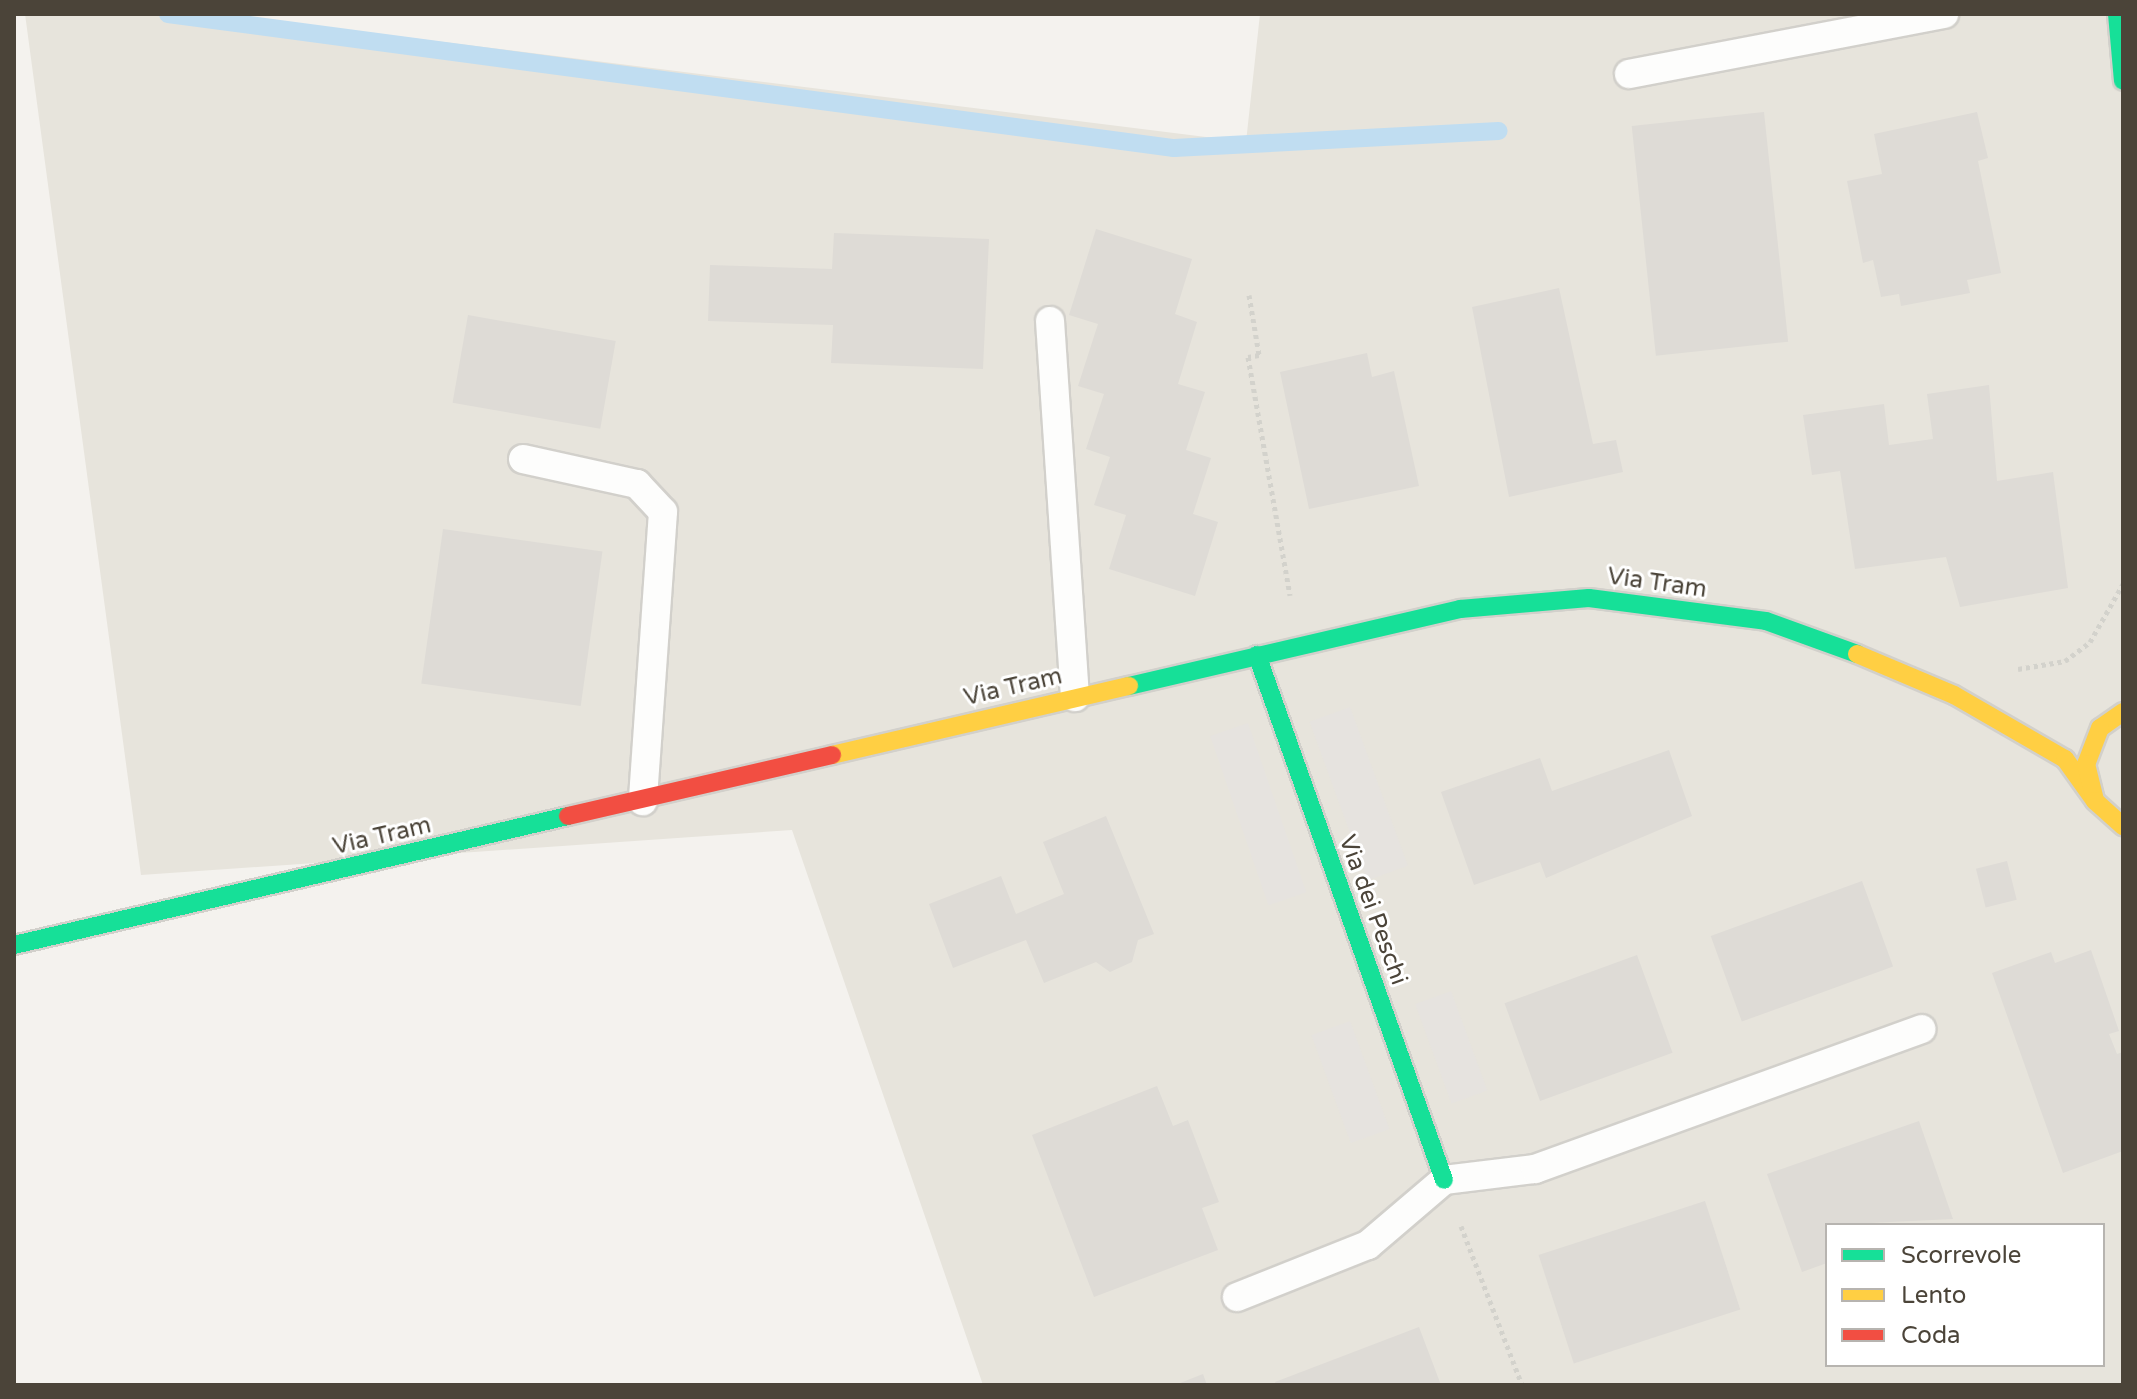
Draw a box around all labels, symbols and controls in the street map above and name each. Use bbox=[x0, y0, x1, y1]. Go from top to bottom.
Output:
street label: Via Tram bbox=[1605, 562, 1709, 604]
street label: Via Tram bbox=[961, 662, 1065, 712]
street label: Via Tram bbox=[330, 811, 434, 861]
street label: Via dei Peschi bbox=[1333, 831, 1413, 989]
legend bbox=[1825, 1223, 2105, 1367]
text: Scorrevole bbox=[1901, 1241, 2021, 1270]
text: Lento bbox=[1901, 1281, 1966, 1310]
text: Coda bbox=[1901, 1321, 1961, 1350]

